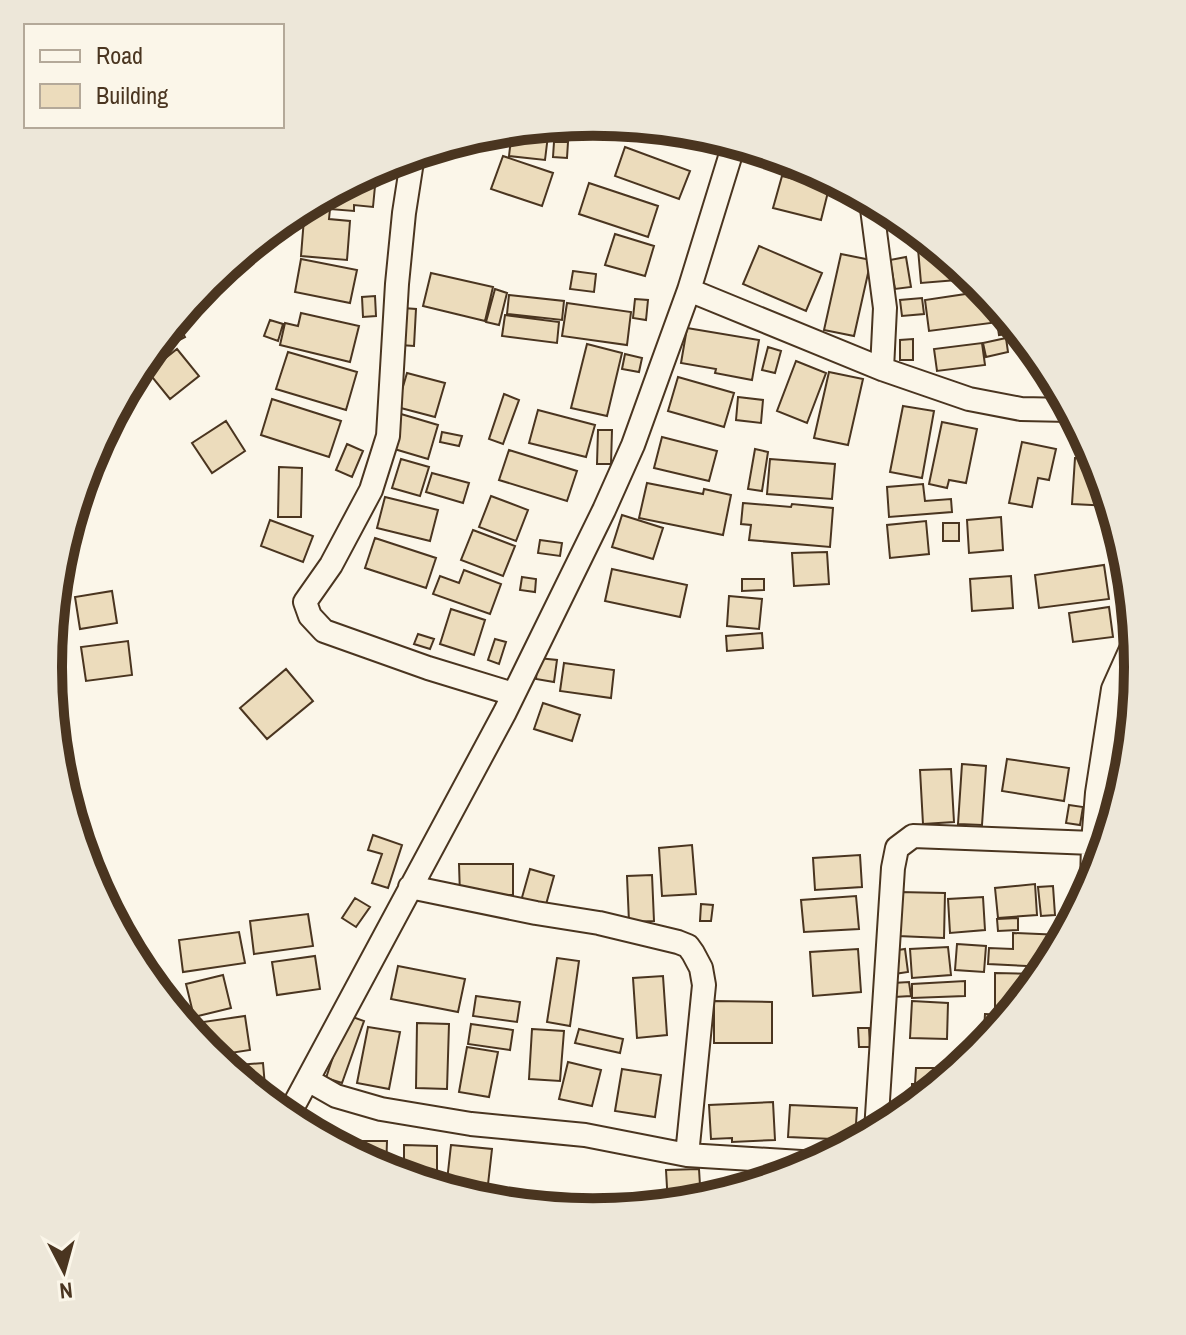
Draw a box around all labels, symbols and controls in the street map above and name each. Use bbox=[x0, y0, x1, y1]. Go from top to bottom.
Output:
legend bbox=[24, 24, 284, 128]
text: Road bbox=[96, 39, 143, 71]
text: Building bbox=[96, 79, 168, 111]
north arrow bbox=[24, 1231, 104, 1311]
text: N bbox=[58, 1275, 74, 1306]

